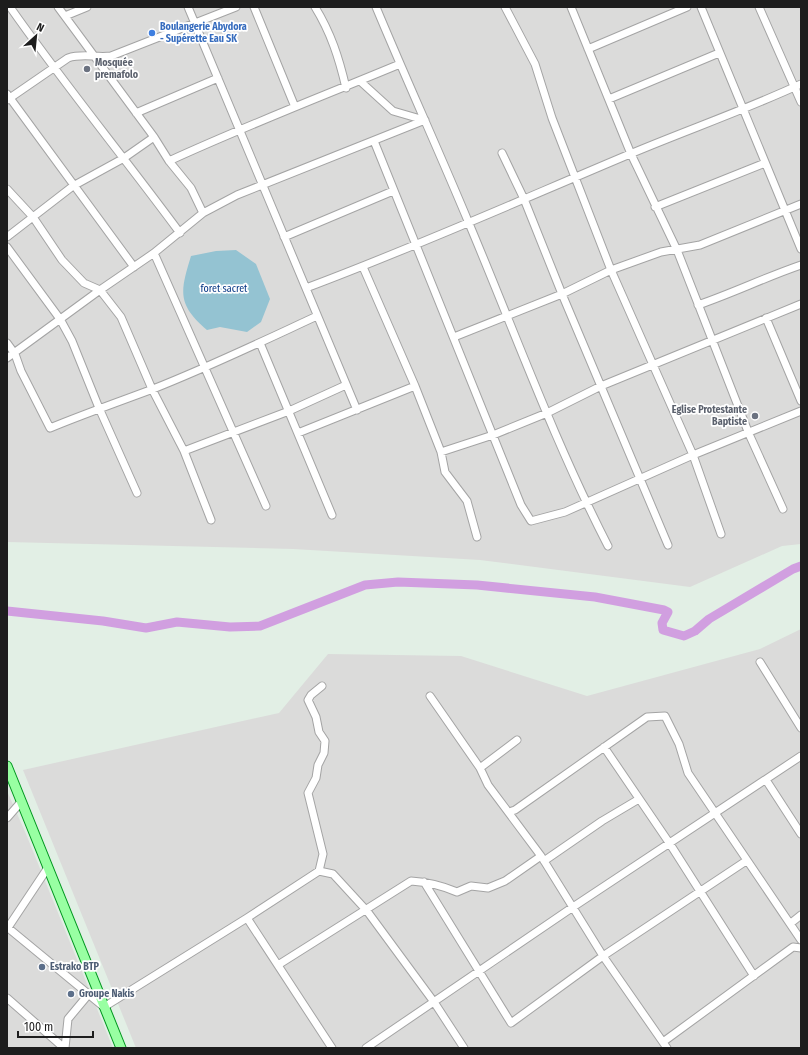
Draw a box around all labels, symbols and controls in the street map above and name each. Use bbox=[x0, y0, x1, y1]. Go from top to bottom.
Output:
north arrow bbox=[16, 16, 56, 56]
text: N bbox=[34, 20, 46, 35]
place label: Boulangerie Abydora - Supérette Eau SK bbox=[160, 21, 247, 45]
marker: Boulangerie Abydora - Supérette Eau SK bbox=[147, 28, 157, 38]
place label: Mosquée premafolo bbox=[95, 56, 139, 81]
marker: Mosquée premafolo bbox=[82, 64, 92, 74]
park label: foret sacret bbox=[201, 283, 248, 295]
place label: Eglise Protestante Baptiste bbox=[672, 404, 747, 428]
marker: Eglise Protestante Baptiste bbox=[750, 411, 760, 421]
place label: Estrako BTP bbox=[50, 961, 100, 973]
marker: Estrako BTP bbox=[37, 962, 47, 972]
place label: Groupe Nakis bbox=[79, 988, 135, 1000]
marker: Groupe Nakis bbox=[66, 989, 76, 999]
scale bar bbox=[18, 1013, 93, 1039]
text: 100 m bbox=[24, 1020, 53, 1034]

